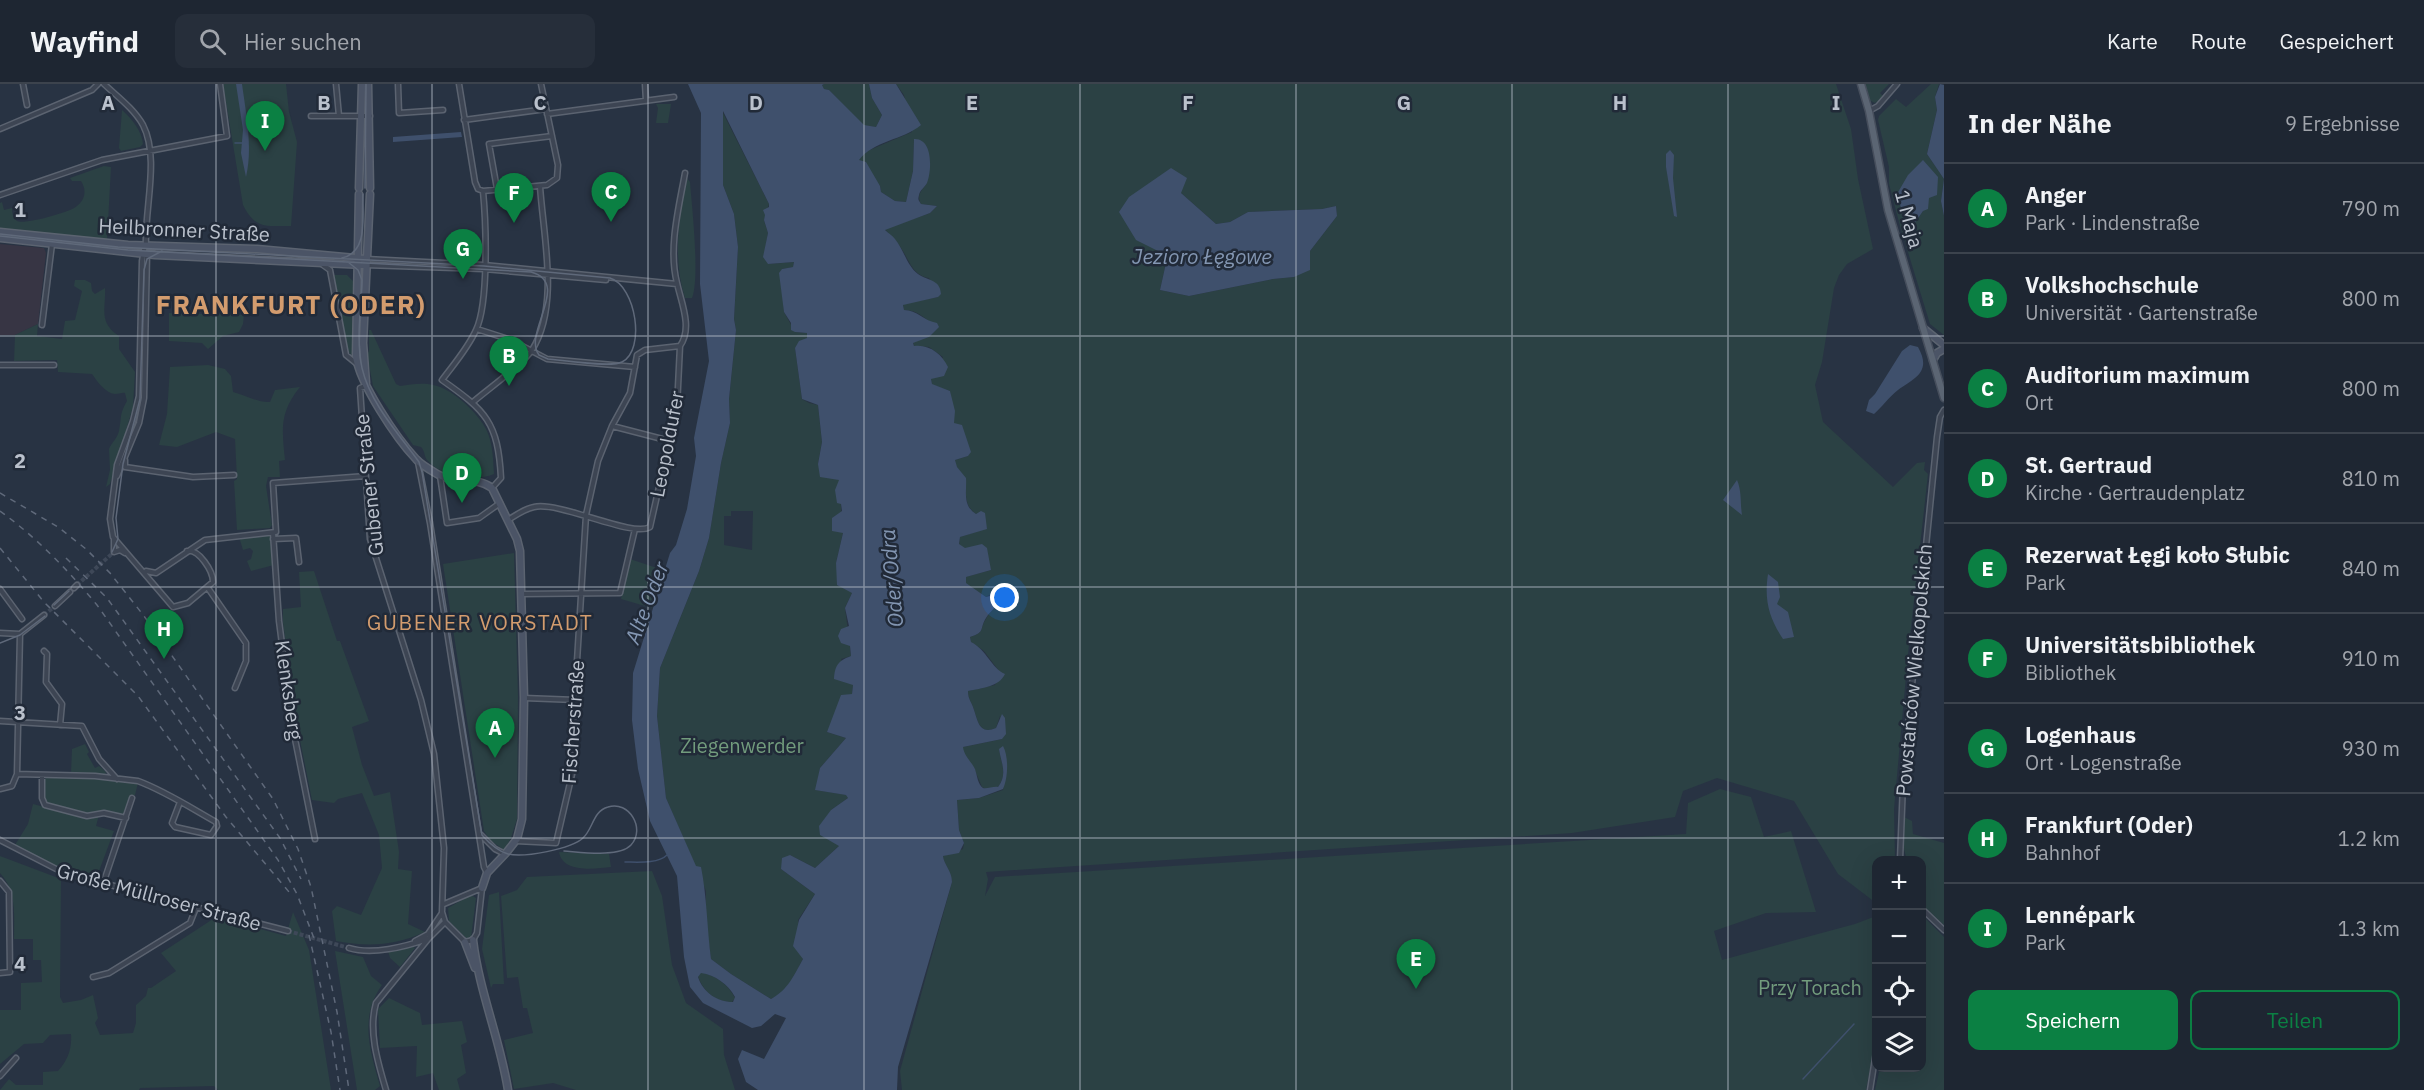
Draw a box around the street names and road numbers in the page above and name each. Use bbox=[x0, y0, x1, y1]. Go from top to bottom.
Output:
street label: 1 Maja bbox=[1889, 187, 1930, 251]
street label: Heilbronner Straße bbox=[98, 212, 270, 247]
street label: Leopoldufer bbox=[643, 388, 690, 499]
street label: Gubener Straße bbox=[348, 413, 389, 557]
street label: Powstańców Wielkopolskich bbox=[1889, 543, 1938, 797]
street label: Klenksberg bbox=[269, 638, 310, 742]
street label: Fischerstraße bbox=[555, 659, 590, 785]
street label: Große Müllroser Straße bbox=[54, 856, 264, 937]

